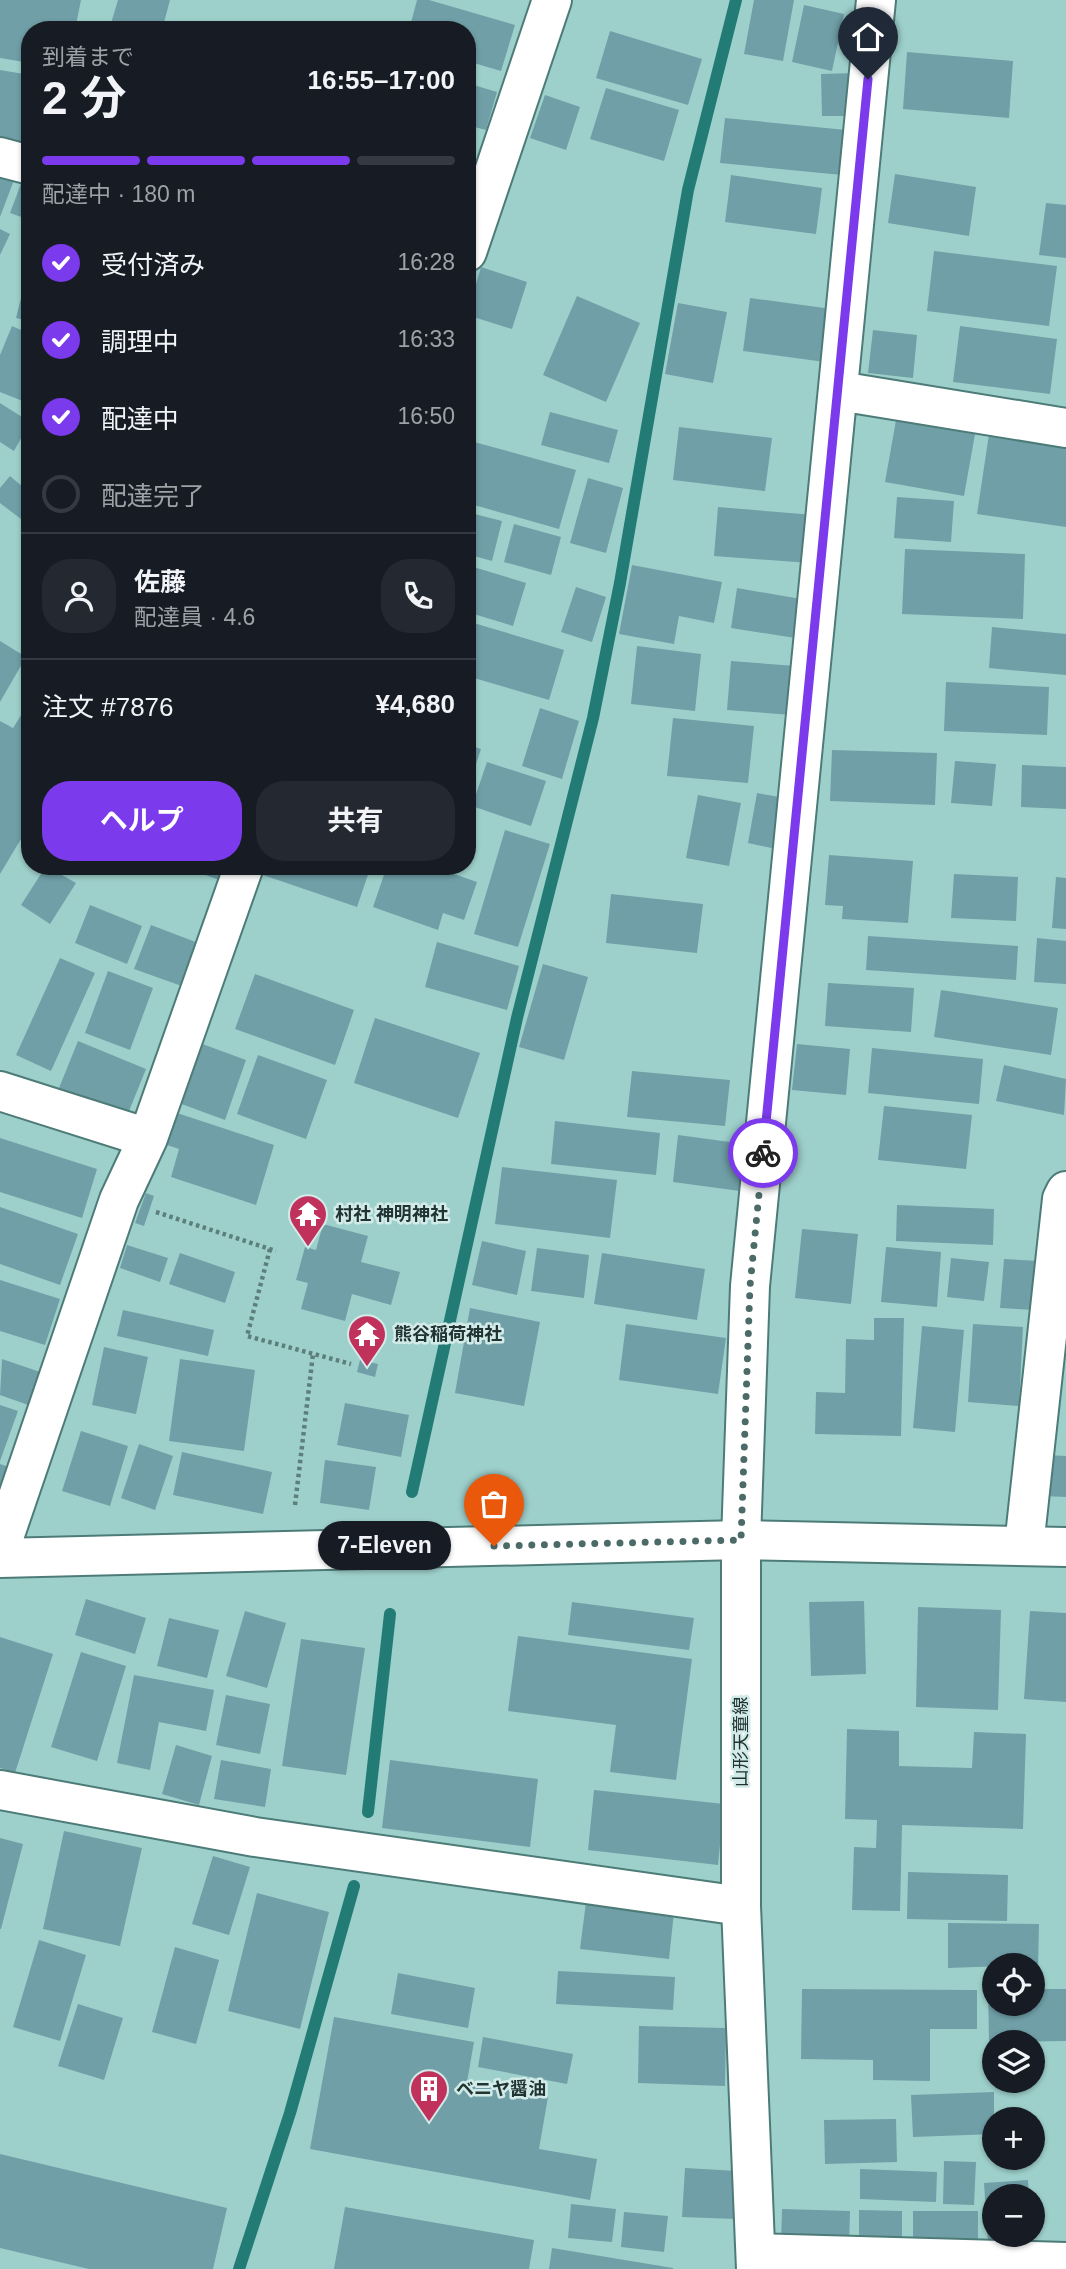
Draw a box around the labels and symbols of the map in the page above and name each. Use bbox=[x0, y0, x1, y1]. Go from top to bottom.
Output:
pin bbox=[838, 7, 898, 79]
courier bbox=[728, 1118, 798, 1188]
temple icon: 村社 神明神社 bbox=[287, 1193, 329, 1248]
place label: 村社 神明神社 bbox=[335, 1204, 448, 1224]
temple icon: 熊谷稲荷神社 bbox=[346, 1313, 388, 1368]
place label: 熊谷稲荷神社 bbox=[394, 1324, 502, 1344]
pin bbox=[464, 1474, 524, 1546]
callout: 7-Eleven bbox=[319, 1522, 452, 1570]
street label: 山形天童線 bbox=[731, 1697, 751, 1787]
building icon: ベニヤ醤油 bbox=[408, 2068, 450, 2123]
place label: ベニヤ醤油 bbox=[456, 2079, 546, 2099]

